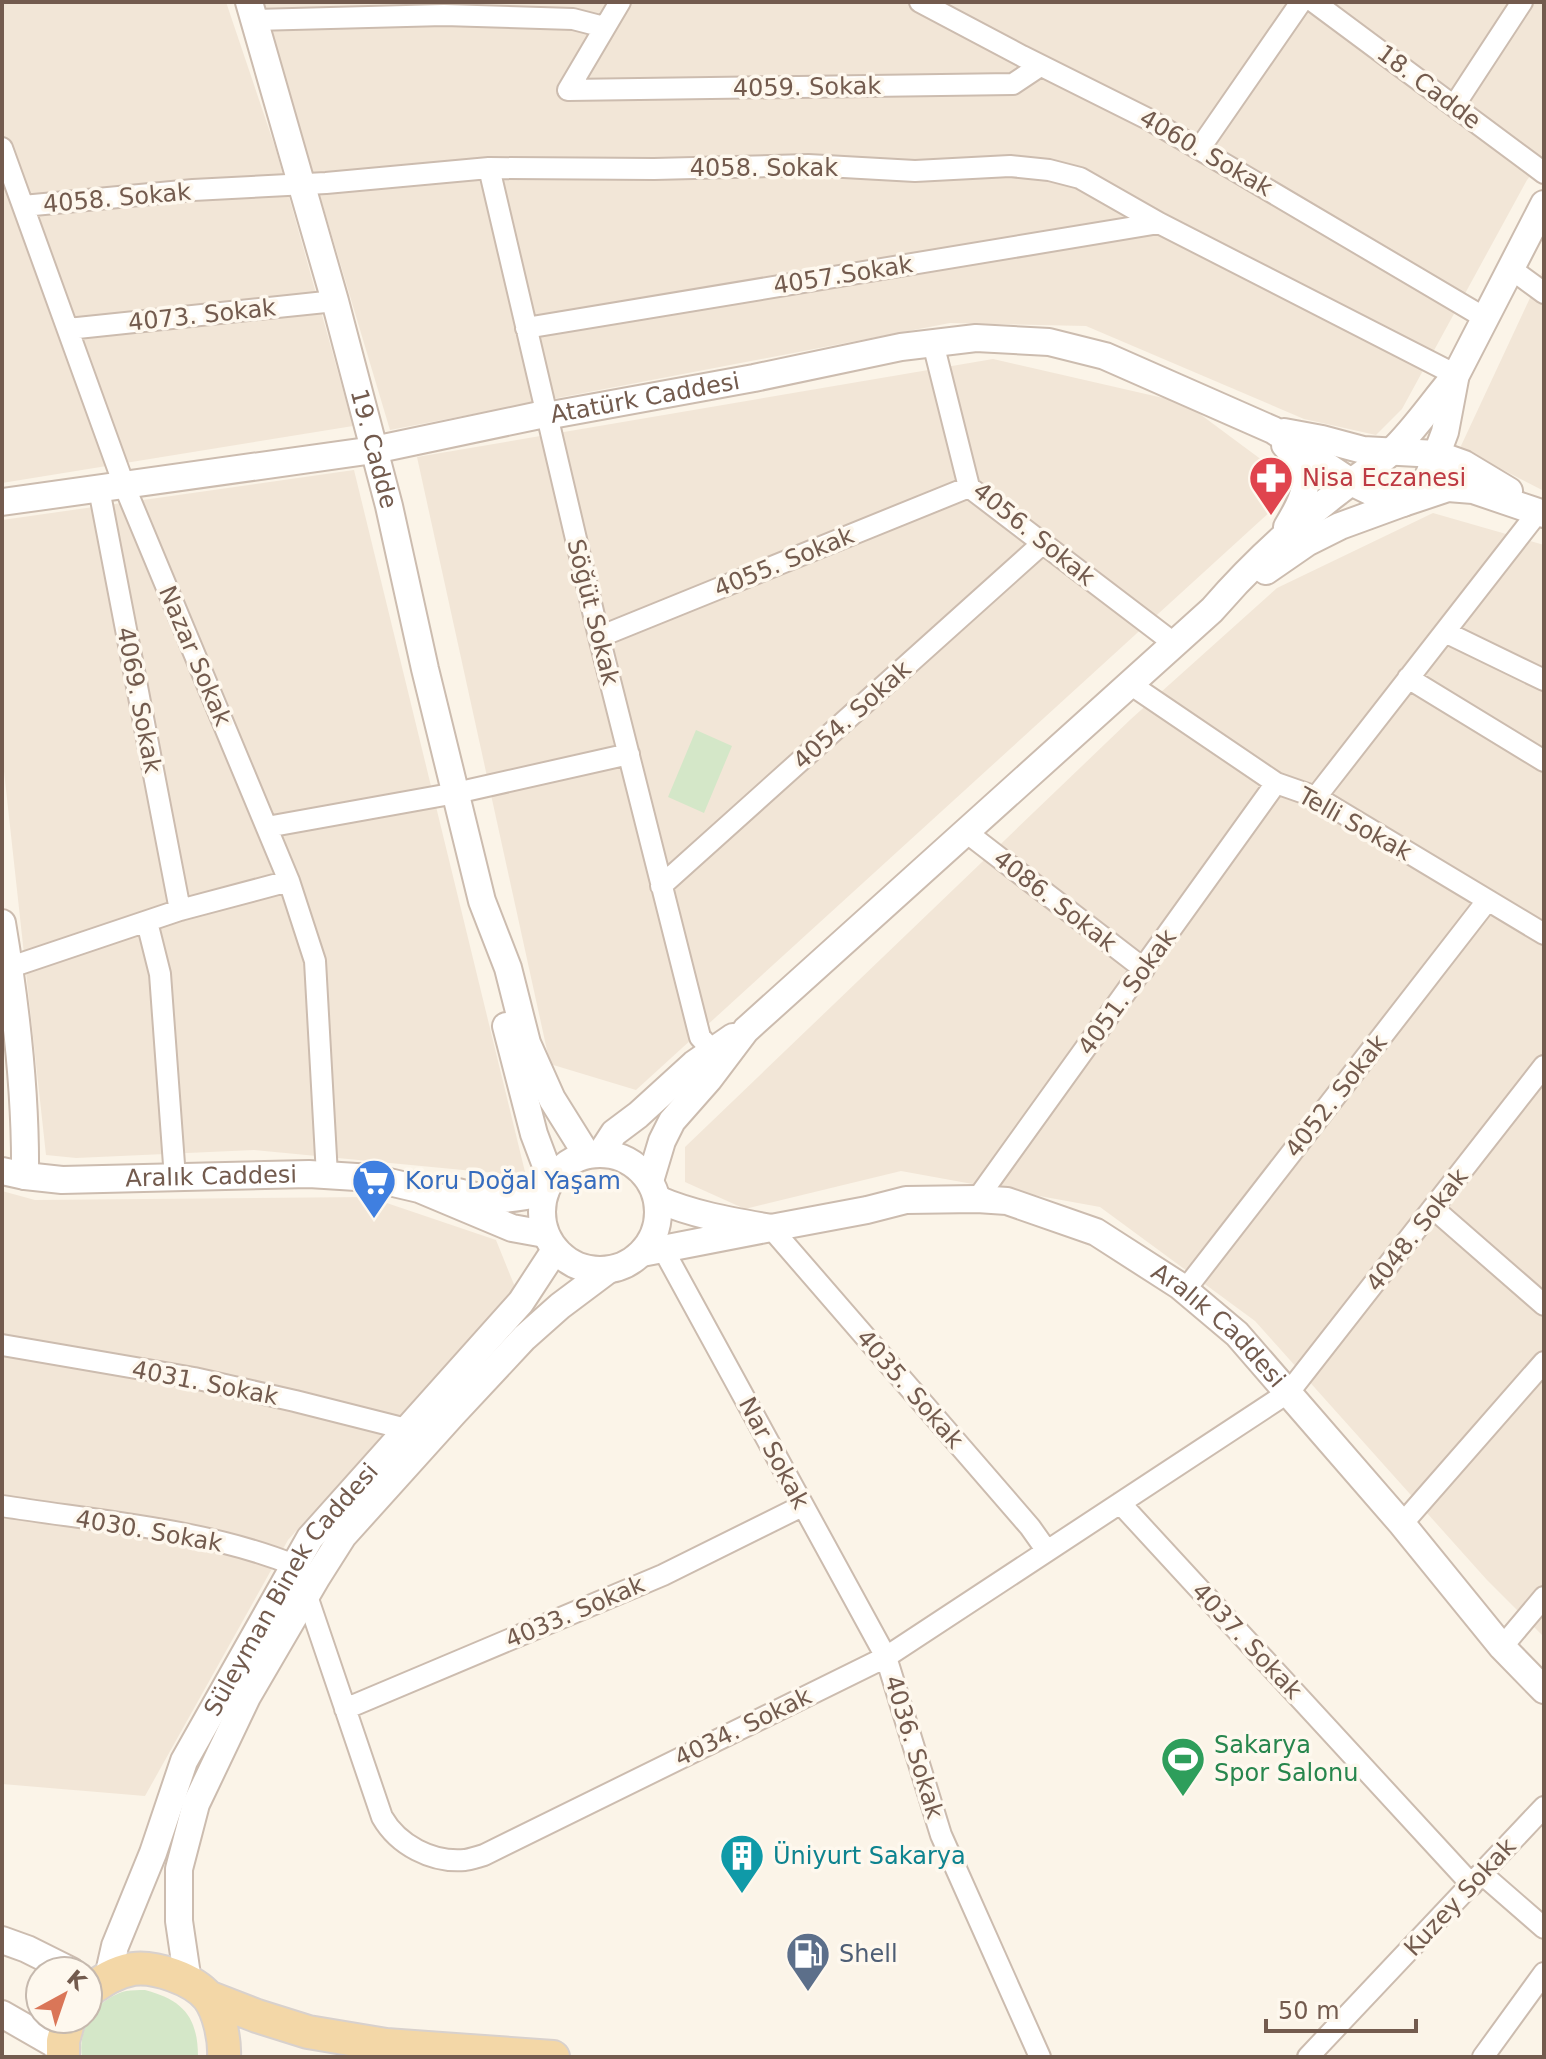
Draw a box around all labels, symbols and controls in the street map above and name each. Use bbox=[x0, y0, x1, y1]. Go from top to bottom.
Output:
street label: 18. Cadde bbox=[1372, 39, 1486, 135]
street label: 4059. Sokak bbox=[733, 72, 881, 102]
street label: 4060. Sokak bbox=[1135, 104, 1277, 202]
street label: 4058. Sokak bbox=[690, 154, 838, 182]
street label: 4058. Sokak bbox=[42, 178, 192, 218]
street label: 4057.Sokak bbox=[771, 250, 915, 300]
street label: 4073. Sokak bbox=[127, 293, 277, 337]
street label: Atatürk Caddesi bbox=[548, 367, 742, 429]
street label: 19. Cadde bbox=[345, 386, 403, 512]
pharmacy icon: Nisa Eczanesi bbox=[1247, 454, 1295, 517]
place label: Nisa Eczanesi bbox=[1302, 464, 1466, 492]
street label: 4056. Sokak bbox=[968, 476, 1101, 592]
street label: 4055. Sokak bbox=[710, 521, 858, 603]
street label: Söğüt Sokak bbox=[561, 536, 625, 688]
street label: Nazar Sokak bbox=[153, 582, 237, 730]
street label: 4069. Sokak bbox=[111, 625, 167, 776]
street label: 4054. Sokak bbox=[788, 655, 917, 775]
street label: Telli Sokak bbox=[1293, 781, 1417, 867]
street label: 4086. Sokak bbox=[988, 844, 1122, 958]
street label: 4051. Sokak bbox=[1072, 924, 1182, 1060]
street label: 4052. Sokak bbox=[1279, 1029, 1393, 1163]
supermarket icon: Koru Doğal Yaşam bbox=[350, 1157, 398, 1220]
street label: Aralık Caddesi bbox=[125, 1160, 297, 1192]
street label: 4048. Sokak bbox=[1360, 1163, 1474, 1297]
place label: Koru Doğal Yaşam bbox=[405, 1167, 621, 1195]
street label: Aralık Caddesi bbox=[1146, 1257, 1291, 1393]
street label: 4035. Sokak bbox=[851, 1324, 969, 1454]
street label: 4031. Sokak bbox=[130, 1355, 281, 1411]
street label: Nar Sokak bbox=[733, 1392, 815, 1514]
street label: Süleyman Binek Caddesi bbox=[198, 1458, 384, 1721]
street label: 4030. Sokak bbox=[74, 1504, 225, 1558]
street label: 4033. Sokak bbox=[501, 1570, 649, 1654]
street label: 4037. Sokak bbox=[1186, 1577, 1308, 1705]
street label: 4036. Sokak bbox=[879, 1672, 949, 1822]
street label: 4034. Sokak bbox=[670, 1682, 816, 1772]
place label: Sakarya Spor Salonu bbox=[1214, 1731, 1358, 1787]
sports icon: Sakarya Spor Salonu bbox=[1159, 1735, 1207, 1798]
building icon: Üniyurt Sakarya bbox=[718, 1832, 766, 1895]
street label: Kuzey Sokak bbox=[1398, 1832, 1522, 1962]
place label: Üniyurt Sakarya bbox=[773, 1841, 966, 1870]
fuel station icon: Shell bbox=[784, 1930, 832, 1993]
place label: Shell bbox=[839, 1940, 898, 1968]
north arrow bbox=[24, 1955, 104, 2035]
text: K bbox=[62, 1965, 92, 1996]
scale bar bbox=[1266, 1983, 1416, 2033]
text: 50 m bbox=[1278, 1997, 1340, 2025]

